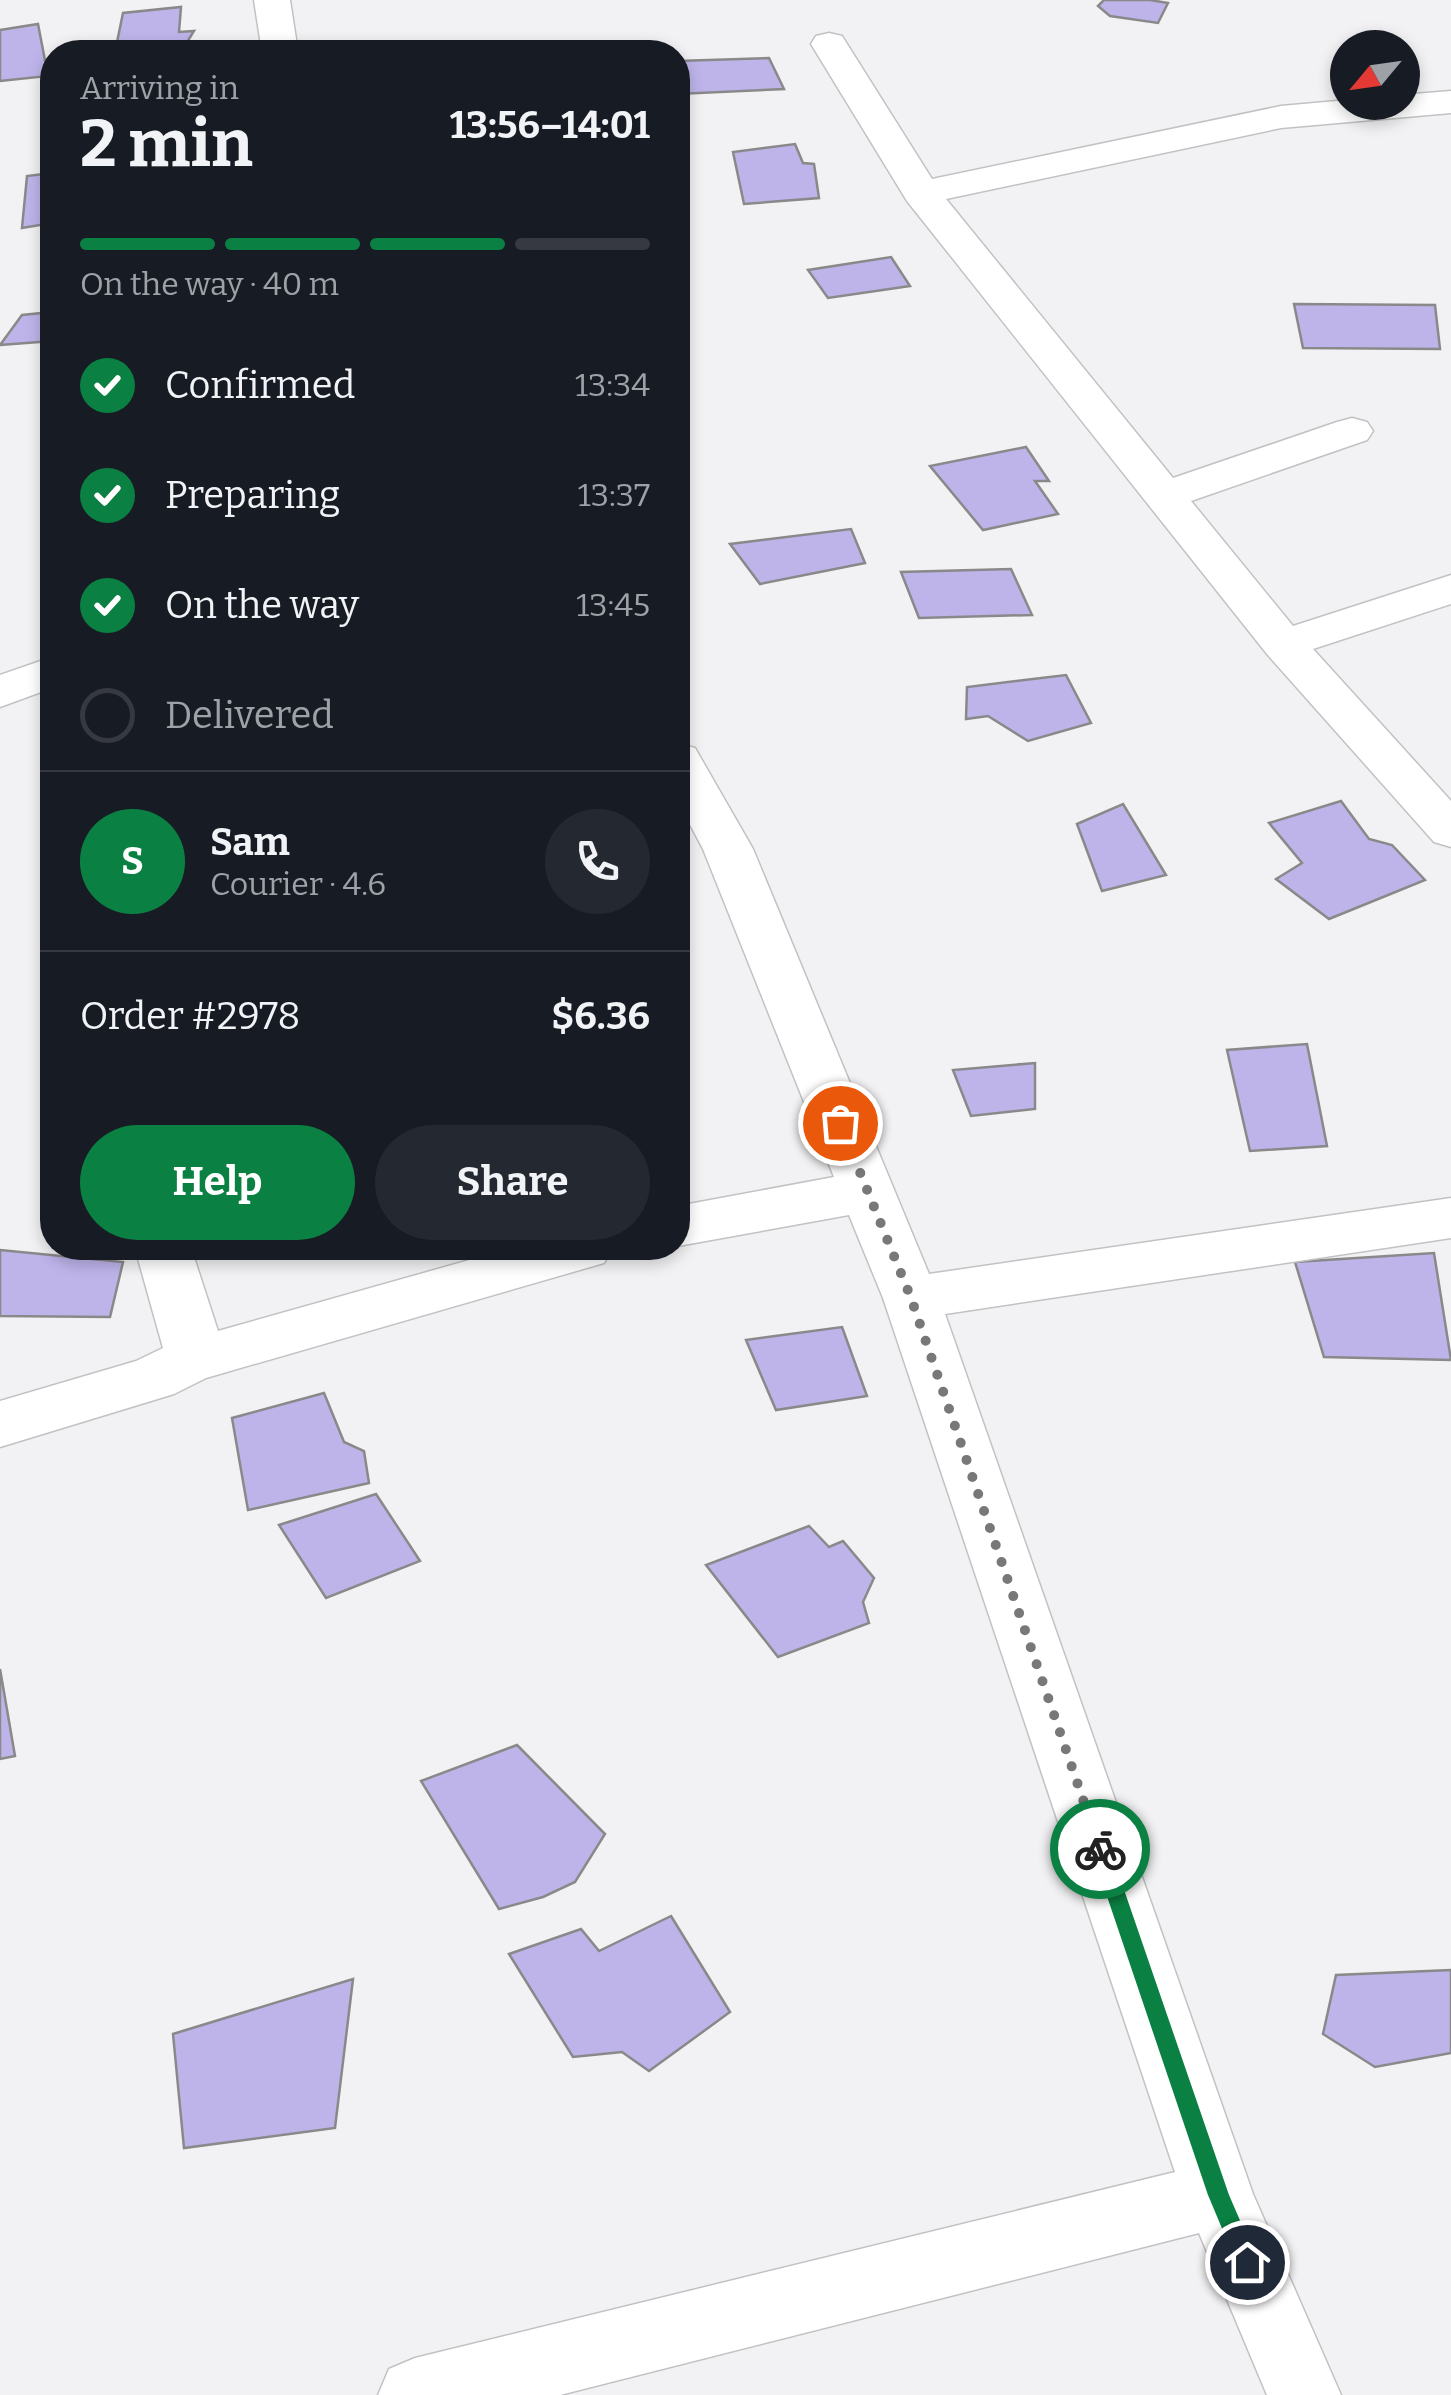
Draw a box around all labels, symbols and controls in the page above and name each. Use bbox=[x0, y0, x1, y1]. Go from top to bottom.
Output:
north arrow bbox=[1330, 30, 1420, 120]
map controls bbox=[1330, 30, 1420, 120]
text: Arriving in bbox=[80, 69, 239, 107]
text: 13:56–14:01 bbox=[450, 102, 650, 148]
text: 2 min bbox=[80, 105, 253, 183]
text: On the way · 40 m bbox=[80, 265, 339, 303]
icon: check bbox=[80, 358, 135, 413]
text: Confirmed bbox=[165, 362, 355, 408]
text: 13:34 bbox=[575, 366, 650, 404]
icon: check bbox=[80, 468, 135, 523]
text: Preparing bbox=[165, 472, 340, 518]
text: 13:37 bbox=[578, 476, 650, 514]
icon: check bbox=[80, 578, 135, 633]
text: On the way bbox=[165, 582, 359, 628]
text: 13:45 bbox=[576, 586, 650, 624]
text: Delivered bbox=[165, 692, 334, 738]
button: phone bbox=[545, 809, 650, 914]
text: Sam bbox=[210, 819, 290, 865]
text: S bbox=[121, 838, 144, 884]
text: Courier · 4.6 bbox=[210, 865, 386, 903]
text: Order #2978 bbox=[80, 993, 300, 1039]
text: $6.36 bbox=[551, 993, 650, 1039]
pin bbox=[798, 1081, 883, 1166]
icon: bag bbox=[813, 1096, 868, 1151]
button: Help bbox=[80, 1125, 355, 1240]
button: Share bbox=[375, 1125, 650, 1240]
courier bbox=[1050, 1799, 1150, 1899]
icon: bike bbox=[1073, 1822, 1128, 1877]
pin bbox=[1205, 2220, 1290, 2305]
icon: home bbox=[1220, 2235, 1275, 2290]

